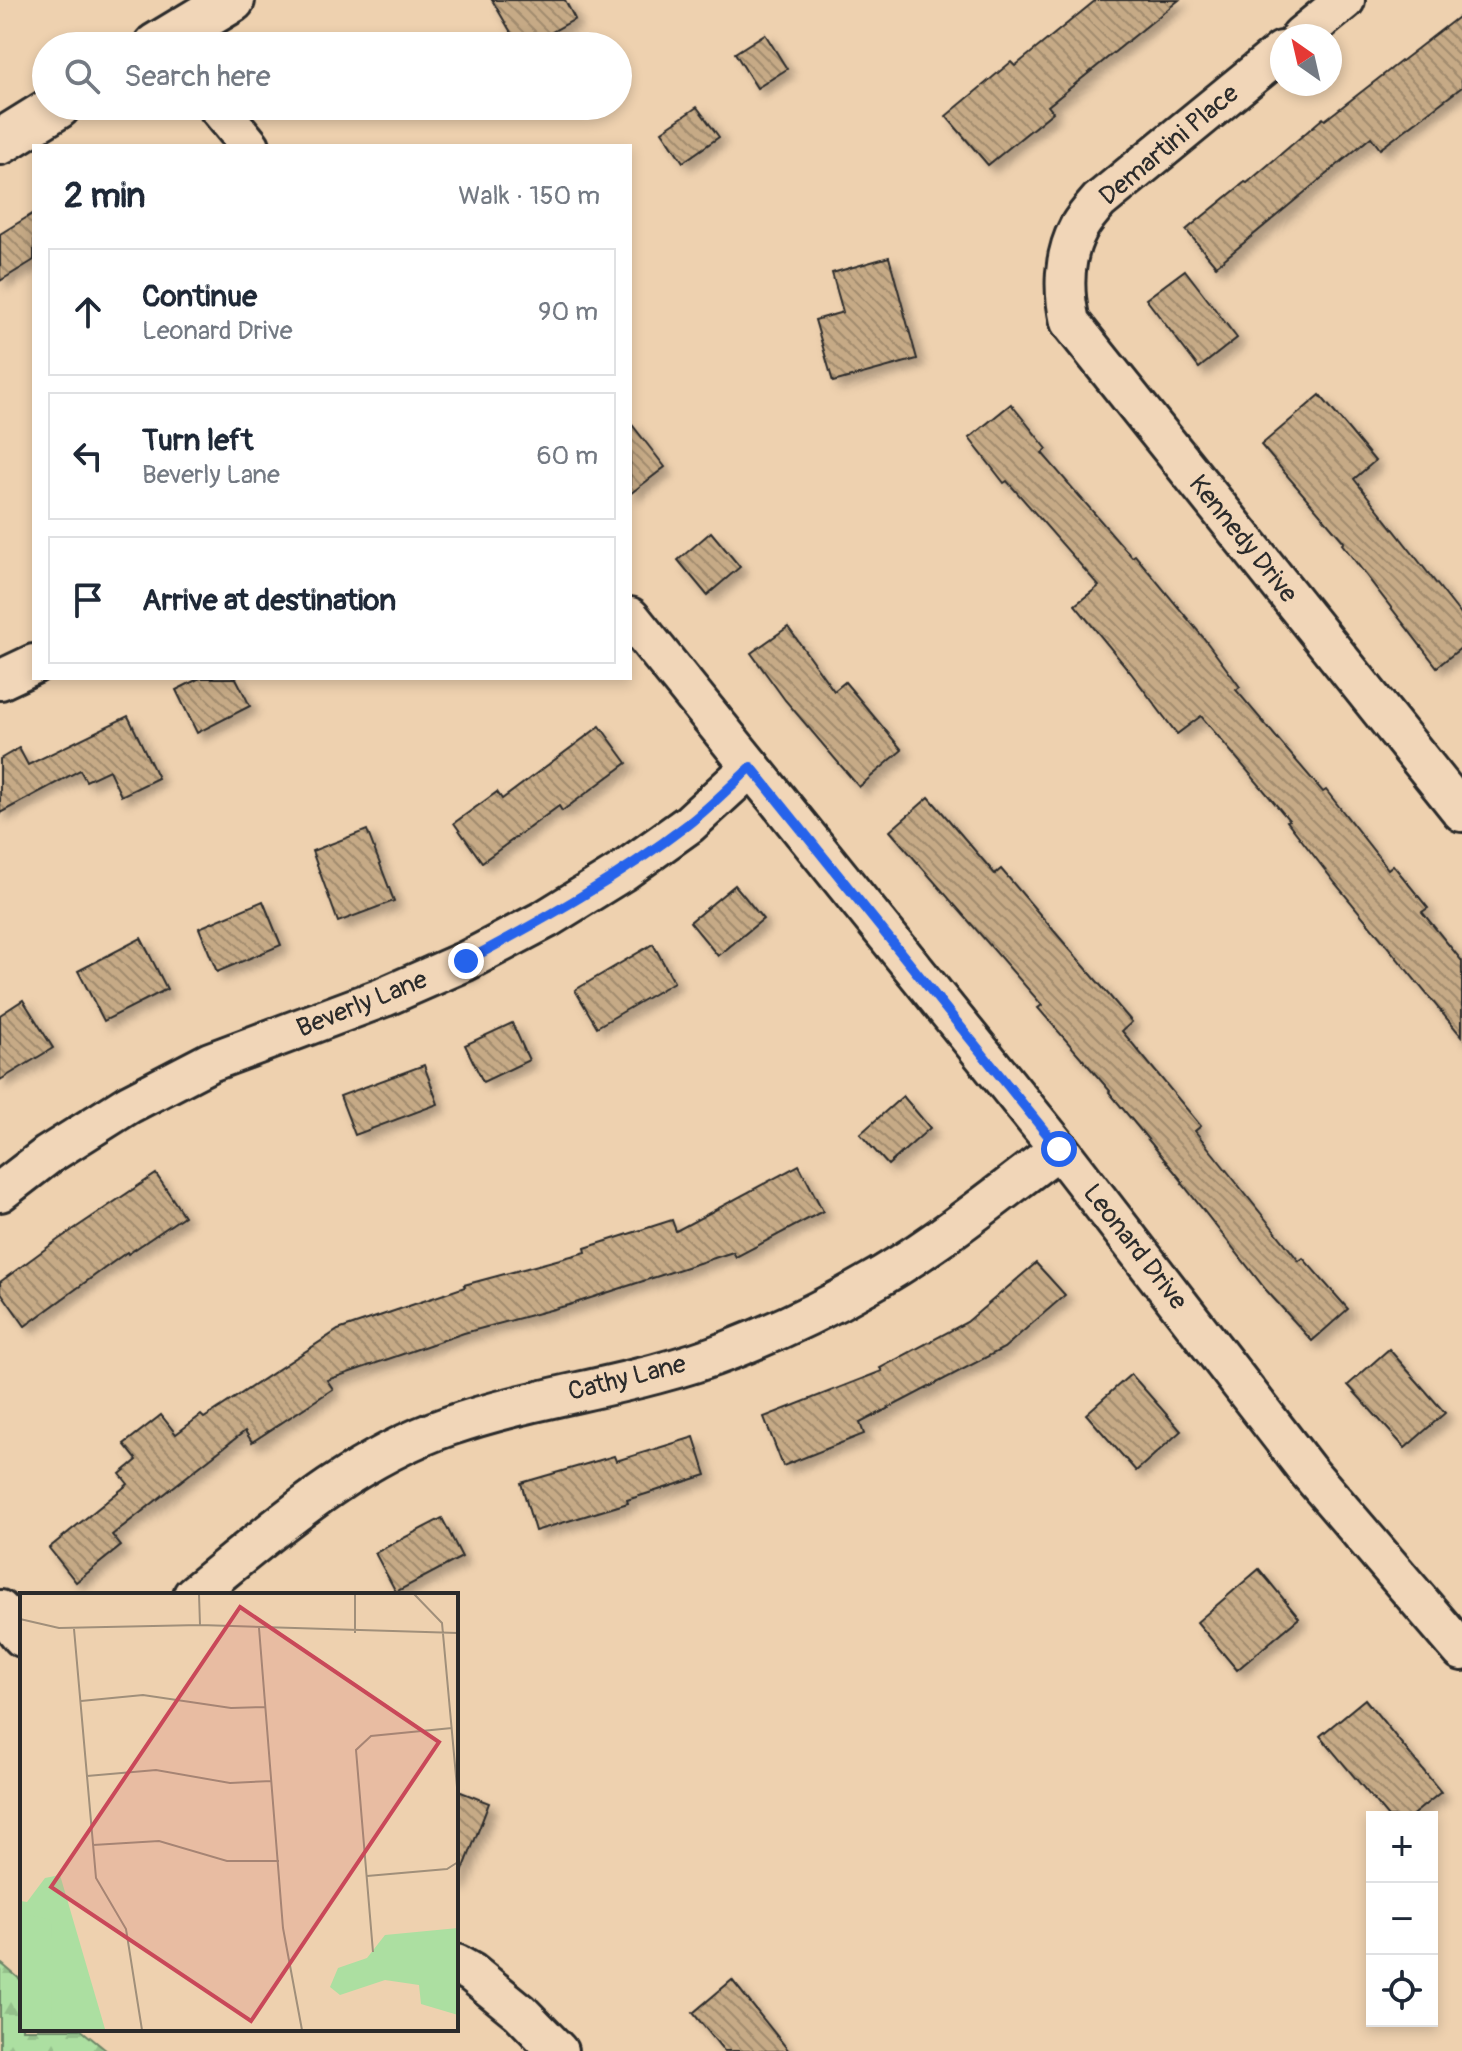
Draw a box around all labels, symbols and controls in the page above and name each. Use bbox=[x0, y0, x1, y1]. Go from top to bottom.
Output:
north arrow bbox=[1270, 24, 1342, 96]
search box bbox=[32, 32, 632, 120]
icon: search bbox=[60, 54, 104, 98]
text: Search here bbox=[124, 58, 271, 95]
street label: Demartini Place bbox=[1093, 77, 1245, 212]
text: 2 min bbox=[64, 175, 146, 218]
text: Walk · 150 m bbox=[458, 180, 600, 212]
text: Continue bbox=[142, 278, 257, 315]
icon: ahead bbox=[66, 290, 110, 334]
text: 90 m bbox=[538, 296, 598, 328]
text: Leonard Drive bbox=[142, 315, 293, 347]
text: Turn left bbox=[142, 422, 253, 459]
icon: left bbox=[66, 434, 110, 478]
text: 60 m bbox=[536, 440, 598, 472]
text: Beverly Lane bbox=[142, 459, 280, 491]
street label: Kennedy Drive bbox=[1182, 469, 1304, 610]
icon: arrive bbox=[66, 578, 110, 622]
text: Arrive at destination bbox=[142, 582, 396, 619]
route end bbox=[448, 943, 484, 979]
street label: Beverly Lane bbox=[292, 963, 432, 1045]
route start bbox=[1041, 1131, 1077, 1167]
street label: Leonard Drive bbox=[1076, 1178, 1194, 1316]
street label: Cathy Lane bbox=[565, 1348, 689, 1408]
inset map bbox=[20, 1593, 458, 2031]
map controls bbox=[1366, 1811, 1438, 2027]
button: + bbox=[1366, 1811, 1438, 1883]
button: − bbox=[1366, 1883, 1438, 1955]
button: locate bbox=[1366, 1955, 1438, 2027]

